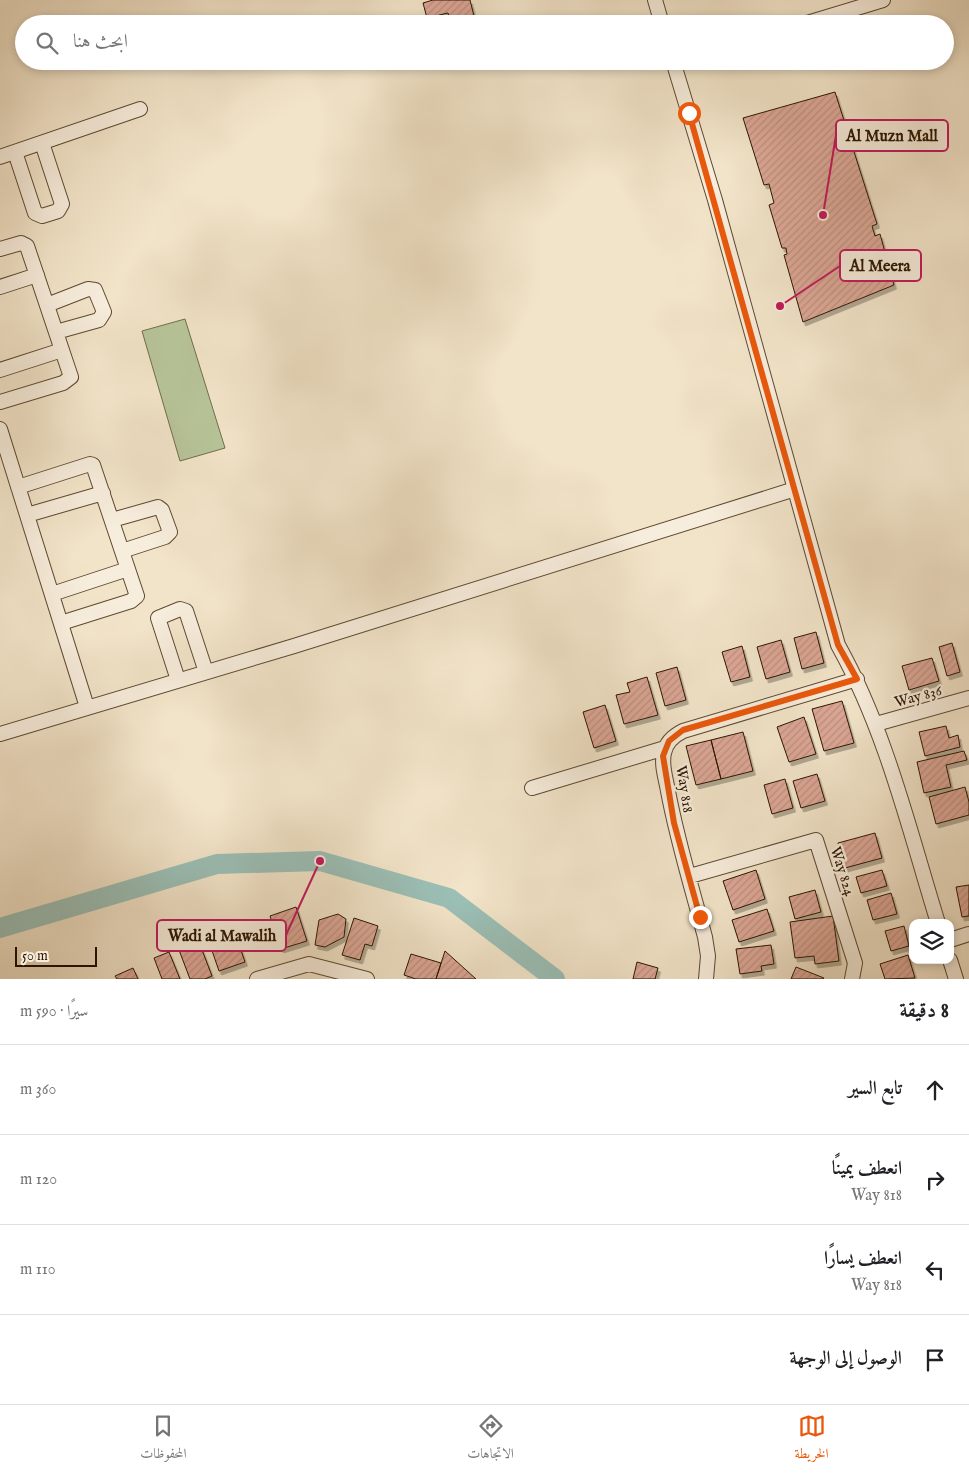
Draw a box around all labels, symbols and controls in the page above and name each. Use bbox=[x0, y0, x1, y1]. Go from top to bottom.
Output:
search box bbox=[15, 15, 954, 70]
icon: search bbox=[33, 29, 61, 57]
text: ابحث هنا bbox=[73, 30, 128, 54]
route start bbox=[678, 102, 701, 125]
callout: Al Muzn Mall bbox=[836, 120, 948, 151]
text: Al Muzn Mall bbox=[845, 127, 939, 147]
callout: Al Meera bbox=[840, 250, 921, 281]
text: Al Meera bbox=[848, 257, 912, 277]
street label: Way 836 bbox=[892, 681, 945, 712]
street label: Way 818 bbox=[671, 764, 698, 814]
street label: Way 824 bbox=[826, 844, 860, 899]
route end bbox=[689, 906, 712, 929]
map controls bbox=[909, 919, 954, 964]
button: layers bbox=[909, 919, 954, 964]
callout: Wadi al Mawalih bbox=[157, 920, 286, 951]
text: Wadi al Mawalih bbox=[167, 927, 277, 947]
scale bar bbox=[15, 944, 98, 967]
text: 50 m bbox=[22, 947, 48, 965]
text: 8 دقيقة bbox=[900, 998, 949, 1025]
text: سيرًا · 590 m bbox=[20, 1002, 88, 1022]
icon: ahead bbox=[921, 1076, 949, 1104]
text: تابع السير bbox=[848, 1077, 902, 1101]
text: 360 m bbox=[20, 1080, 56, 1100]
text: انعطف يمينًا bbox=[832, 1157, 902, 1181]
icon: right bbox=[921, 1166, 949, 1194]
text: 120 m bbox=[20, 1170, 57, 1190]
text: Way 818 bbox=[851, 1186, 902, 1206]
text: انعطف يسارًا bbox=[824, 1247, 902, 1271]
icon: left bbox=[921, 1256, 949, 1284]
text: 110 m bbox=[20, 1260, 56, 1280]
text: Way 818 bbox=[851, 1276, 902, 1296]
icon: arrive bbox=[921, 1346, 949, 1374]
text: الوصول إلى الوجهة bbox=[790, 1347, 902, 1371]
tab: المحفوظات bbox=[140, 1412, 187, 1467]
tab: الاتجاهات bbox=[467, 1412, 514, 1467]
tab: الخريطة bbox=[795, 1412, 829, 1467]

